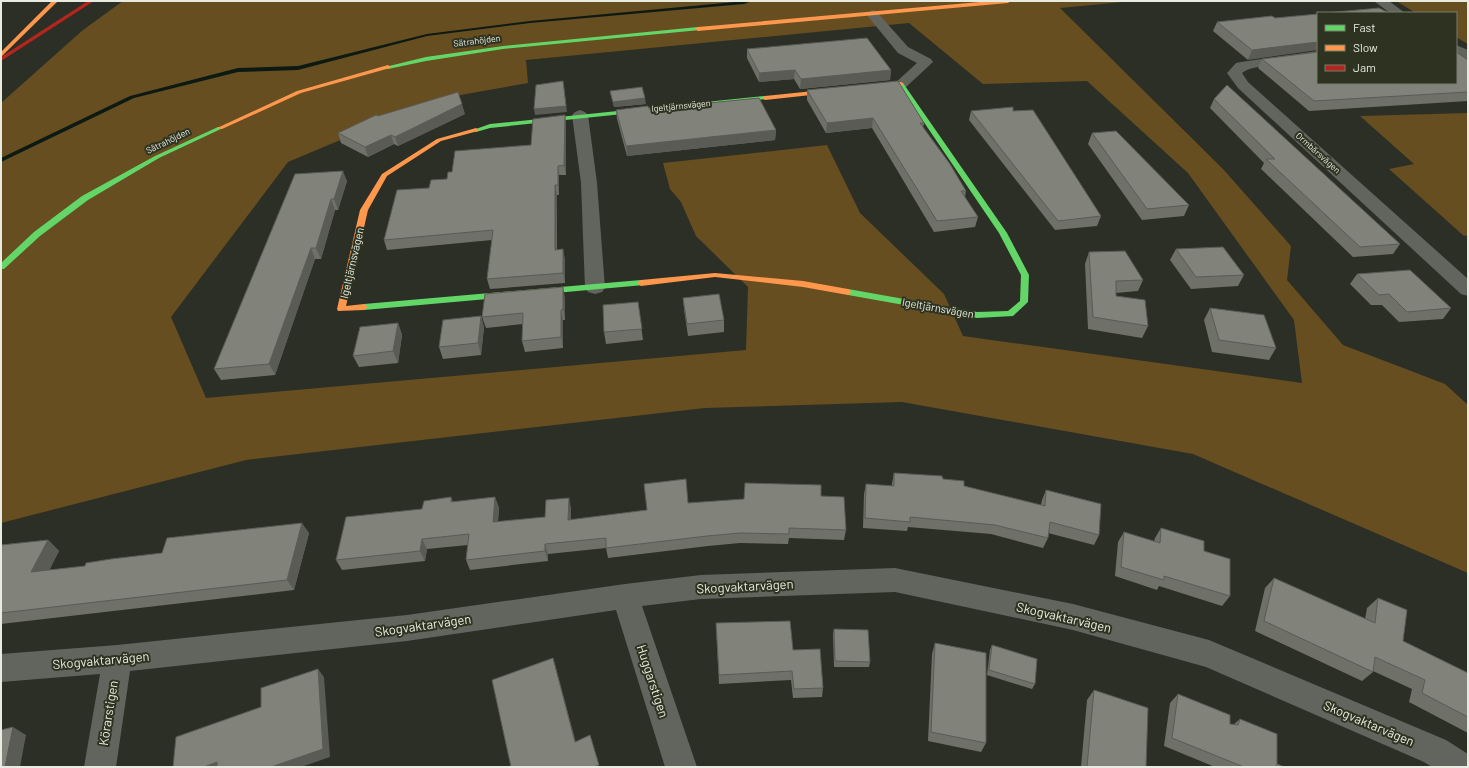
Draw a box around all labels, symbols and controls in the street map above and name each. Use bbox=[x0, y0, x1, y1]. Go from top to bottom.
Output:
legend bbox=[1317, 12, 1457, 84]
text: Fast bbox=[1353, 20, 1376, 34]
street label: Sätrahöjden bbox=[453, 32, 501, 49]
text: Slow bbox=[1353, 40, 1378, 54]
text: Jam bbox=[1353, 60, 1376, 74]
street label: Igeltjärnsvägen bbox=[651, 97, 711, 114]
street label: Sätrahöjden bbox=[144, 125, 192, 156]
street label: Ormbärsvägen bbox=[1294, 130, 1343, 176]
street label: Igeltjärnsvägen bbox=[337, 226, 366, 300]
street label: Igeltjärnsvägen bbox=[901, 295, 975, 320]
street label: Skogvaktarvägen bbox=[696, 575, 794, 597]
street label: Skogvaktarvägen bbox=[1015, 598, 1113, 636]
street label: Skogvaktarvägen bbox=[374, 610, 472, 640]
street label: Huggarstigen bbox=[634, 642, 672, 720]
street label: Skogvaktarvägen bbox=[52, 648, 150, 672]
street label: Körarstigen bbox=[95, 679, 121, 747]
street label: Skogvaktarvägen bbox=[1321, 697, 1417, 749]

